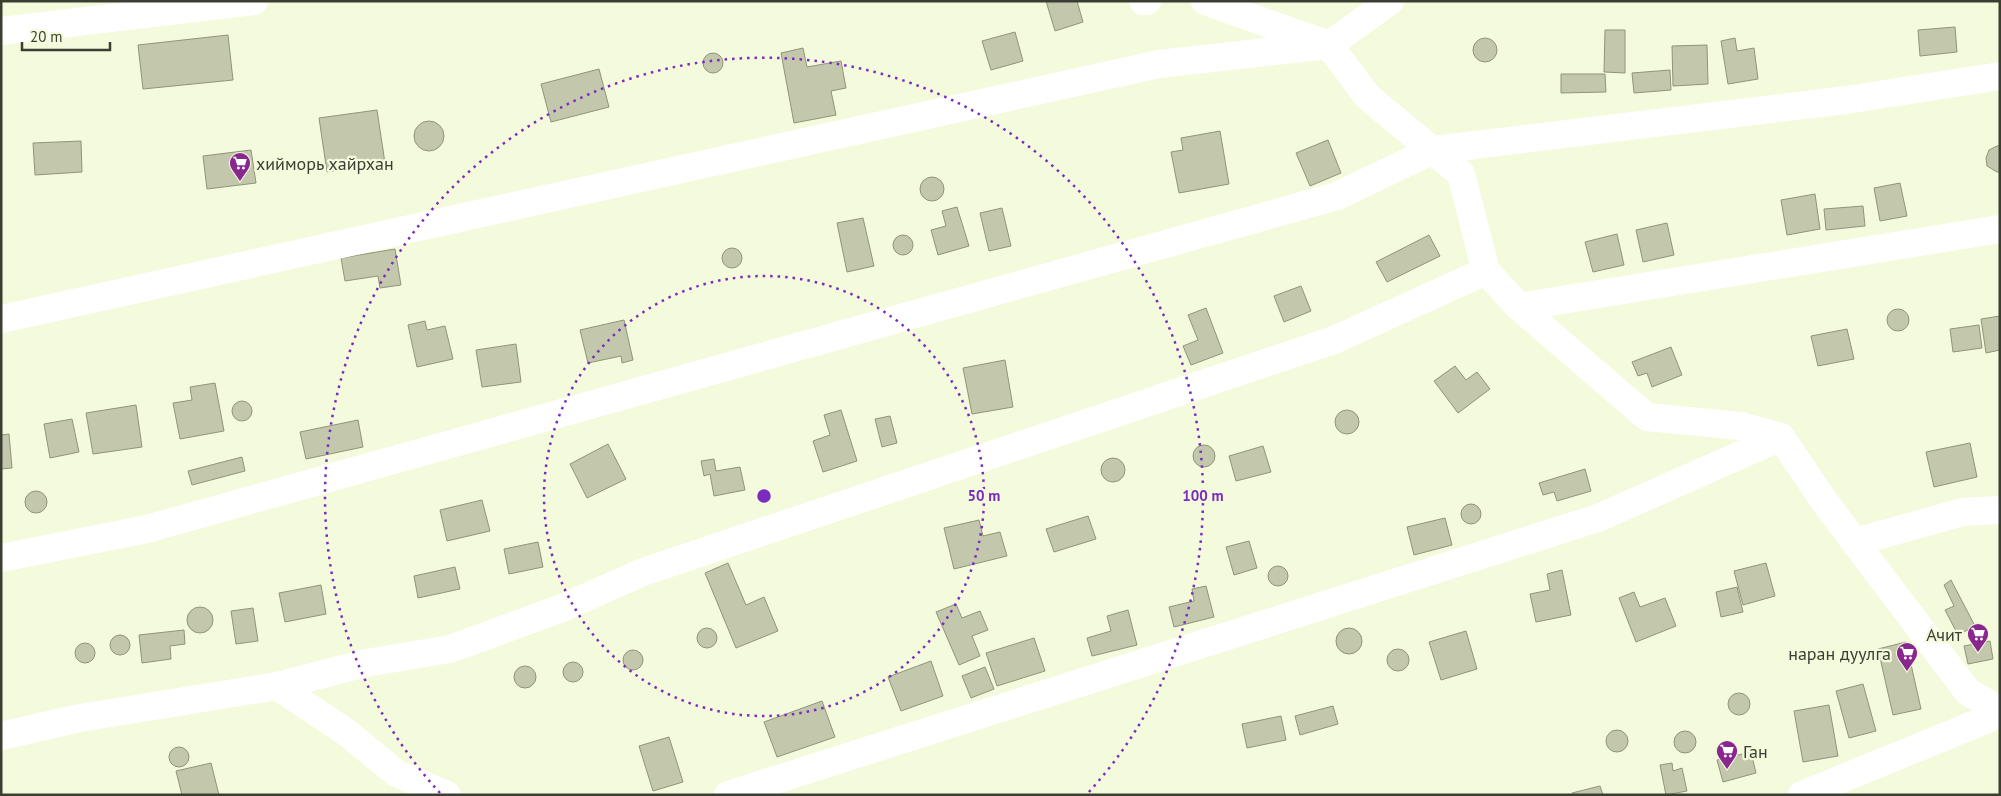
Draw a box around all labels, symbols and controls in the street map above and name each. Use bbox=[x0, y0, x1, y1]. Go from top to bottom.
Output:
scale bar bbox=[22, 20, 110, 52]
text: 20 m bbox=[30, 27, 63, 46]
supermarket icon: хийморь хайрхан bbox=[228, 151, 252, 182]
place label: хийморь хайрхан bbox=[256, 152, 394, 175]
text: 50 m bbox=[968, 486, 1000, 505]
text: 100 m bbox=[1182, 486, 1224, 505]
centre of rings bbox=[755, 487, 773, 505]
supermarket icon: Ачит bbox=[1966, 622, 1990, 653]
place label: Ачит bbox=[1926, 623, 1963, 646]
supermarket icon: наран дуулга bbox=[1895, 641, 1919, 672]
place label: наран дуулга bbox=[1788, 642, 1891, 665]
supermarket icon: Ган bbox=[1715, 739, 1739, 770]
place label: Ган bbox=[1743, 740, 1768, 763]

